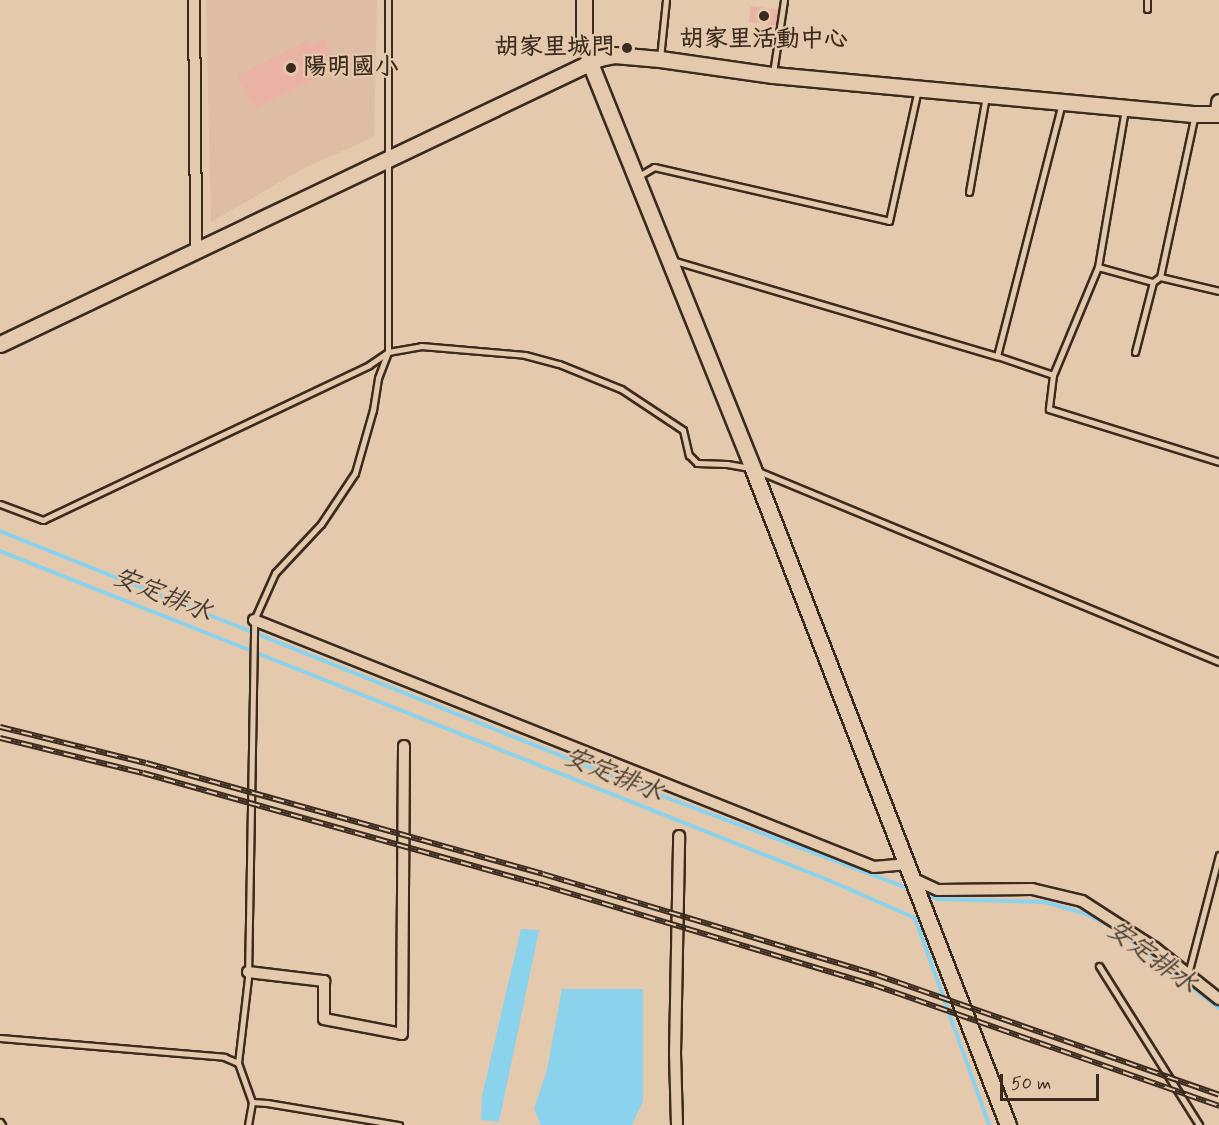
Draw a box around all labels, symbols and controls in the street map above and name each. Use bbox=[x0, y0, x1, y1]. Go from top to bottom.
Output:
marker: 胡家里活動中心 bbox=[757, 9, 771, 23]
place label: 胡家里活動中心 bbox=[680, 26, 848, 54]
place label: 胡家里城門 bbox=[495, 34, 615, 62]
marker: 胡家里城門 bbox=[620, 41, 634, 55]
place label: 陽明國小 bbox=[303, 54, 399, 82]
marker: 陽明國小 bbox=[284, 61, 298, 75]
water label: 安定排水 bbox=[108, 562, 216, 630]
water label: 安定排水 bbox=[559, 742, 667, 810]
water label: 安定排水 bbox=[1100, 915, 1202, 1001]
scale bar bbox=[1003, 1062, 1102, 1100]
text: 50 m bbox=[1011, 1072, 1051, 1096]

